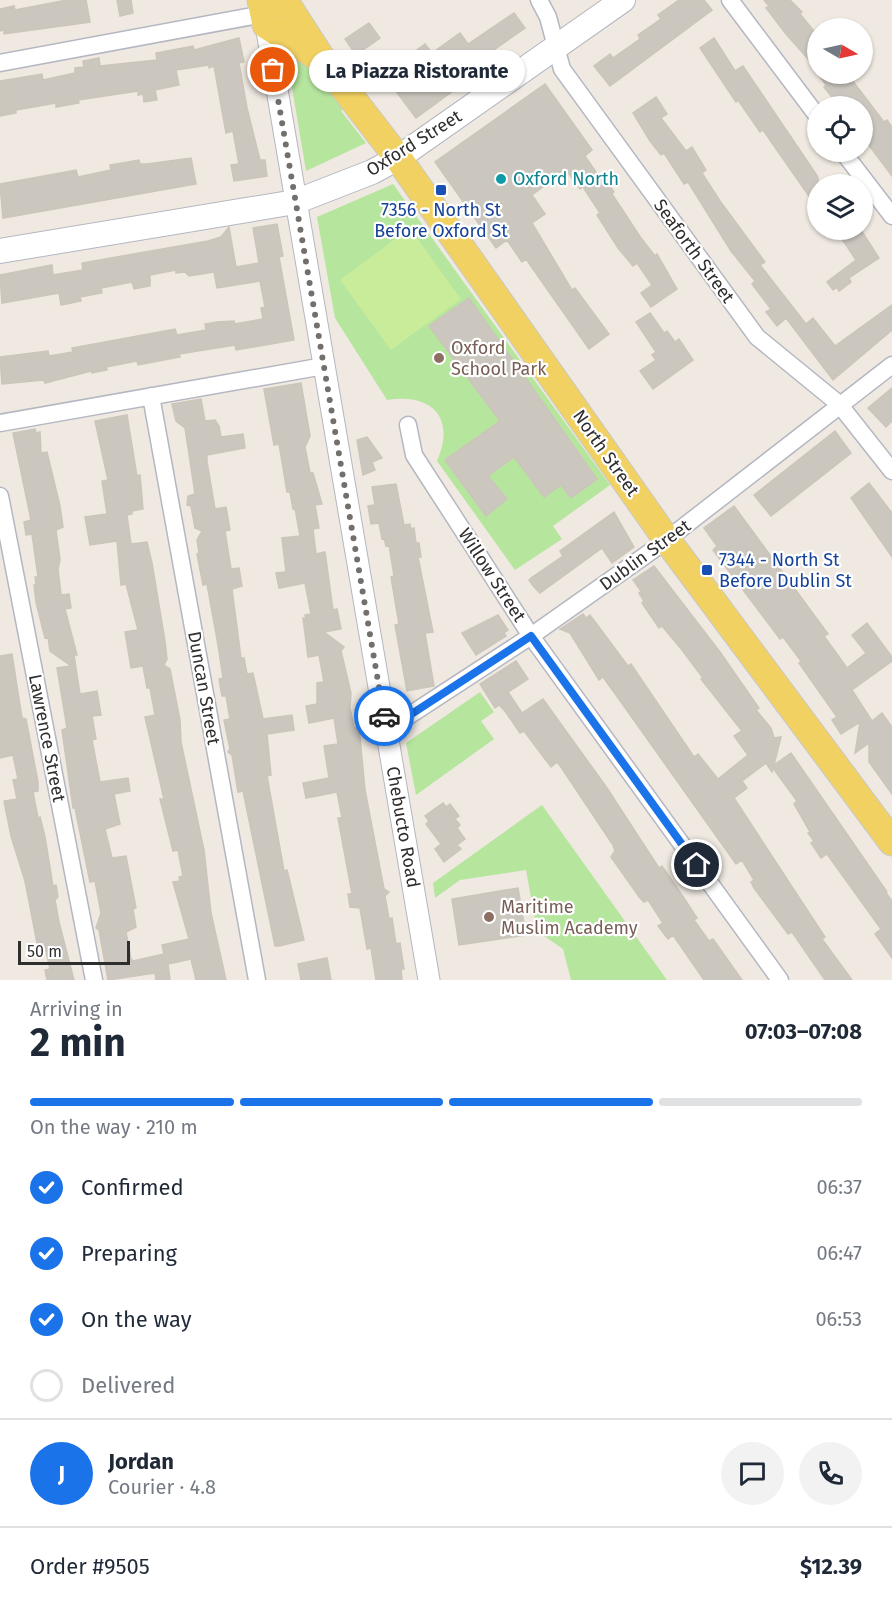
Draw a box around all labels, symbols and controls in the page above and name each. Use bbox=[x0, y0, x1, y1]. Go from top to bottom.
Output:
north arrow bbox=[807, 18, 873, 84]
map controls bbox=[807, 18, 873, 240]
pin bbox=[247, 44, 298, 95]
callout: La Piazza Ristorante bbox=[309, 49, 525, 91]
icon: bag bbox=[256, 53, 289, 86]
text: La Piazza Ristorante bbox=[325, 59, 509, 83]
button: locate bbox=[807, 96, 873, 162]
street label: Oxford Street bbox=[362, 105, 466, 181]
place label: Oxford North bbox=[513, 168, 619, 190]
marker: Oxford North bbox=[494, 172, 508, 186]
button: layers bbox=[807, 174, 873, 240]
marker: 7356 - North St Before Oxford St bbox=[434, 183, 448, 197]
street label: Seaforth Street bbox=[649, 195, 739, 308]
place label: 7356 - North St Before Oxford St bbox=[374, 199, 508, 242]
place label: Oxford School Park bbox=[451, 337, 547, 380]
marker: Oxford School Park bbox=[432, 351, 446, 365]
street label: North Street bbox=[568, 406, 644, 501]
street label: Dublin Street bbox=[595, 514, 695, 595]
street label: Willow Street bbox=[454, 524, 531, 626]
place label: 7344 - North St Before Dublin St bbox=[719, 549, 852, 592]
marker: 7344 - North St Before Dublin St bbox=[700, 563, 714, 577]
street label: Duncan Street bbox=[183, 629, 225, 747]
street label: Lawrence Street bbox=[24, 672, 70, 804]
courier bbox=[354, 686, 414, 746]
icon: car bbox=[368, 700, 401, 733]
street label: Chebucto Road bbox=[381, 764, 425, 890]
pin bbox=[671, 839, 722, 890]
icon: home bbox=[680, 848, 713, 881]
place label: Maritime Muslim Academy bbox=[501, 896, 638, 939]
marker: Maritime Muslim Academy bbox=[482, 910, 496, 924]
scale bar bbox=[18, 938, 130, 965]
text: 50 m bbox=[27, 942, 62, 961]
text: Arriving in bbox=[30, 997, 123, 1021]
text: 07:03–07:08 bbox=[745, 1018, 862, 1045]
text: 2 min bbox=[30, 1020, 126, 1066]
text: On the way · 210 m bbox=[30, 1115, 198, 1139]
icon: check bbox=[30, 1171, 63, 1204]
text: Confirmed bbox=[81, 1174, 184, 1201]
text: 06:37 bbox=[816, 1175, 862, 1199]
icon: check bbox=[30, 1237, 63, 1270]
text: Preparing bbox=[81, 1240, 177, 1267]
text: 06:47 bbox=[816, 1241, 862, 1265]
icon: check bbox=[30, 1303, 63, 1336]
text: On the way bbox=[81, 1306, 192, 1333]
text: 06:53 bbox=[815, 1307, 862, 1331]
text: Delivered bbox=[81, 1372, 176, 1399]
button: chat bbox=[721, 1442, 784, 1505]
button: phone bbox=[799, 1442, 862, 1505]
text: Jordan bbox=[108, 1448, 174, 1475]
text: J bbox=[58, 1460, 65, 1487]
text: Courier · 4.8 bbox=[108, 1475, 216, 1499]
text: Order #9505 bbox=[30, 1553, 150, 1580]
text: $12.39 bbox=[800, 1553, 862, 1580]

